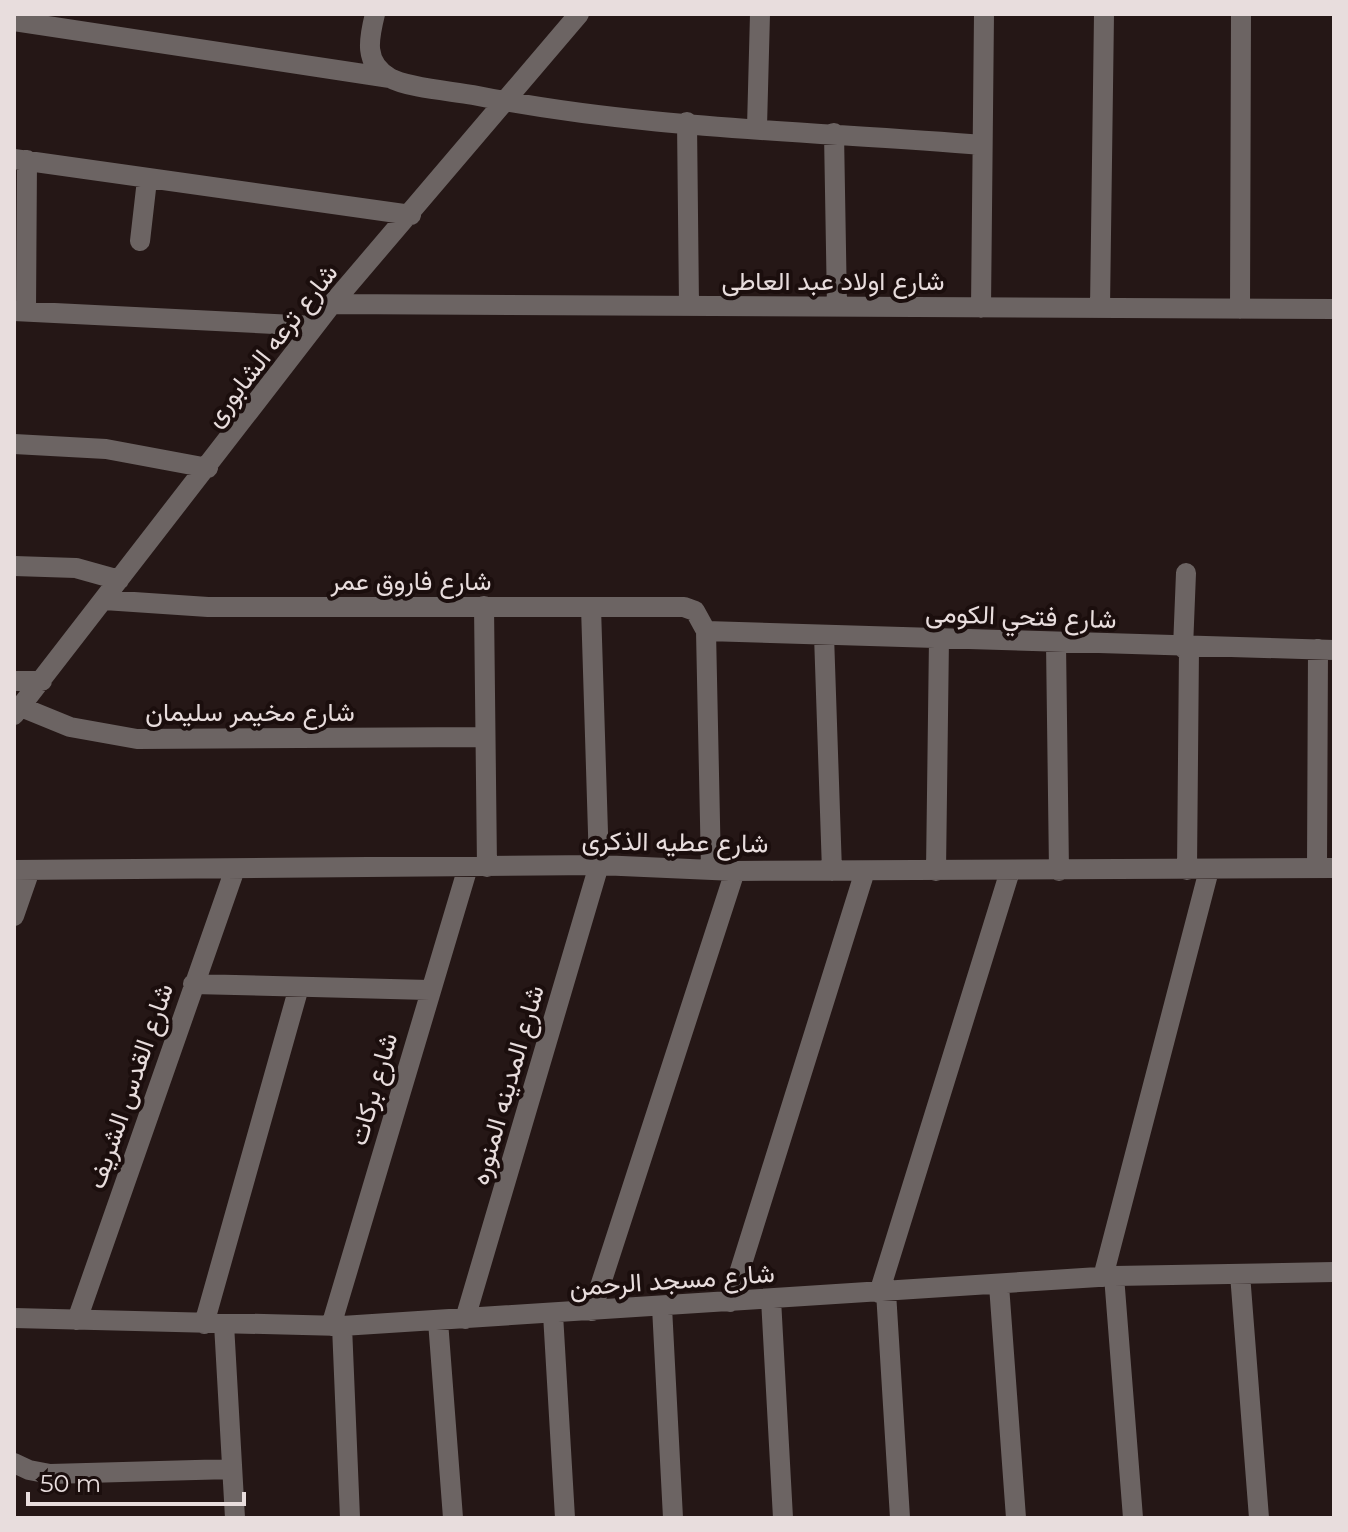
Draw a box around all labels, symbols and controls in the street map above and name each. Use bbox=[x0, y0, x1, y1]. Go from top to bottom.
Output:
street label: شارع ترعه الشابورى bbox=[198, 257, 346, 434]
street label: شارع اولاد عبد العاطى bbox=[722, 265, 944, 299]
street label: شارع فاروق عمر bbox=[329, 565, 492, 599]
street label: شارع فتحي الكومى bbox=[925, 597, 1117, 640]
street label: شارع مخيمر سليمان bbox=[145, 696, 355, 730]
street label: شارع عطيه الذكرى bbox=[581, 824, 769, 862]
street label: شارع القدس الشريف bbox=[80, 979, 182, 1193]
street label: شارع المدينه المنوره bbox=[463, 981, 553, 1189]
street label: شارع بركات bbox=[342, 1029, 406, 1149]
street label: شارع مسجد الرحمن bbox=[568, 1257, 776, 1305]
scale bar bbox=[28, 1456, 244, 1506]
text: 50 m bbox=[40, 1469, 101, 1498]

